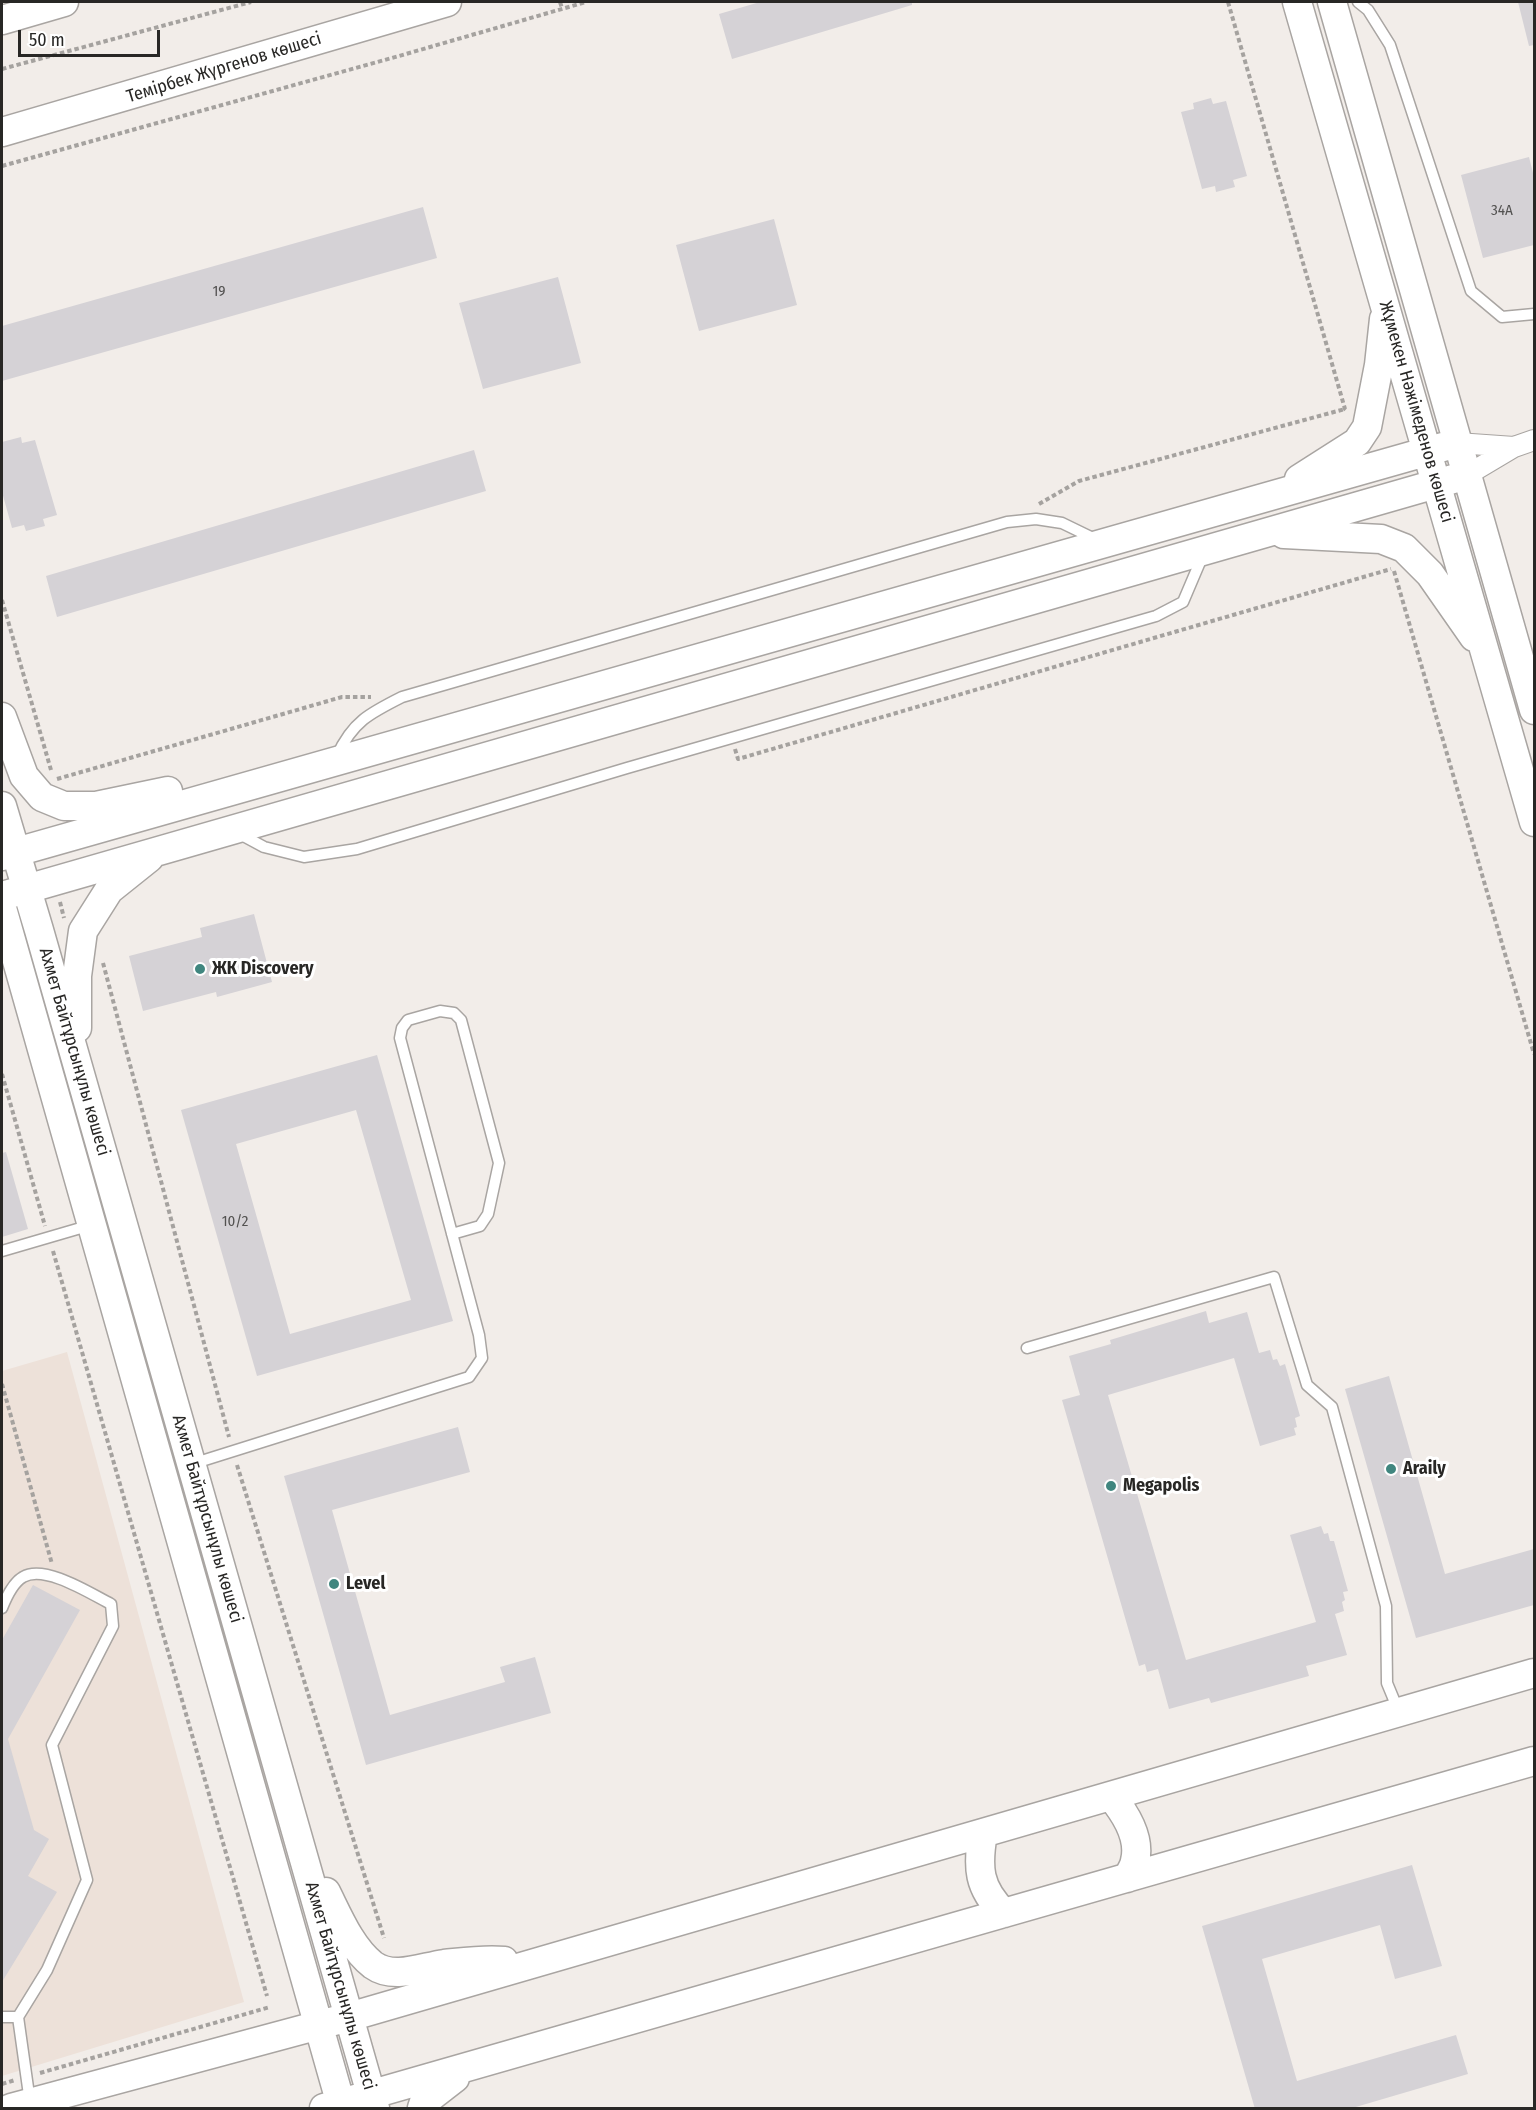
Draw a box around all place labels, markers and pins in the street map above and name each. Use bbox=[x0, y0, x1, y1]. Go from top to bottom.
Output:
place label: ЖК Discovery bbox=[212, 958, 314, 980]
marker: ЖК Discovery bbox=[193, 962, 207, 976]
place label: Araily bbox=[1403, 1458, 1446, 1480]
marker: Araily bbox=[1384, 1462, 1398, 1476]
place label: Megapolis bbox=[1123, 1475, 1199, 1497]
marker: Megapolis bbox=[1104, 1479, 1118, 1493]
place label: Level bbox=[346, 1573, 385, 1595]
marker: Level bbox=[327, 1577, 341, 1591]

